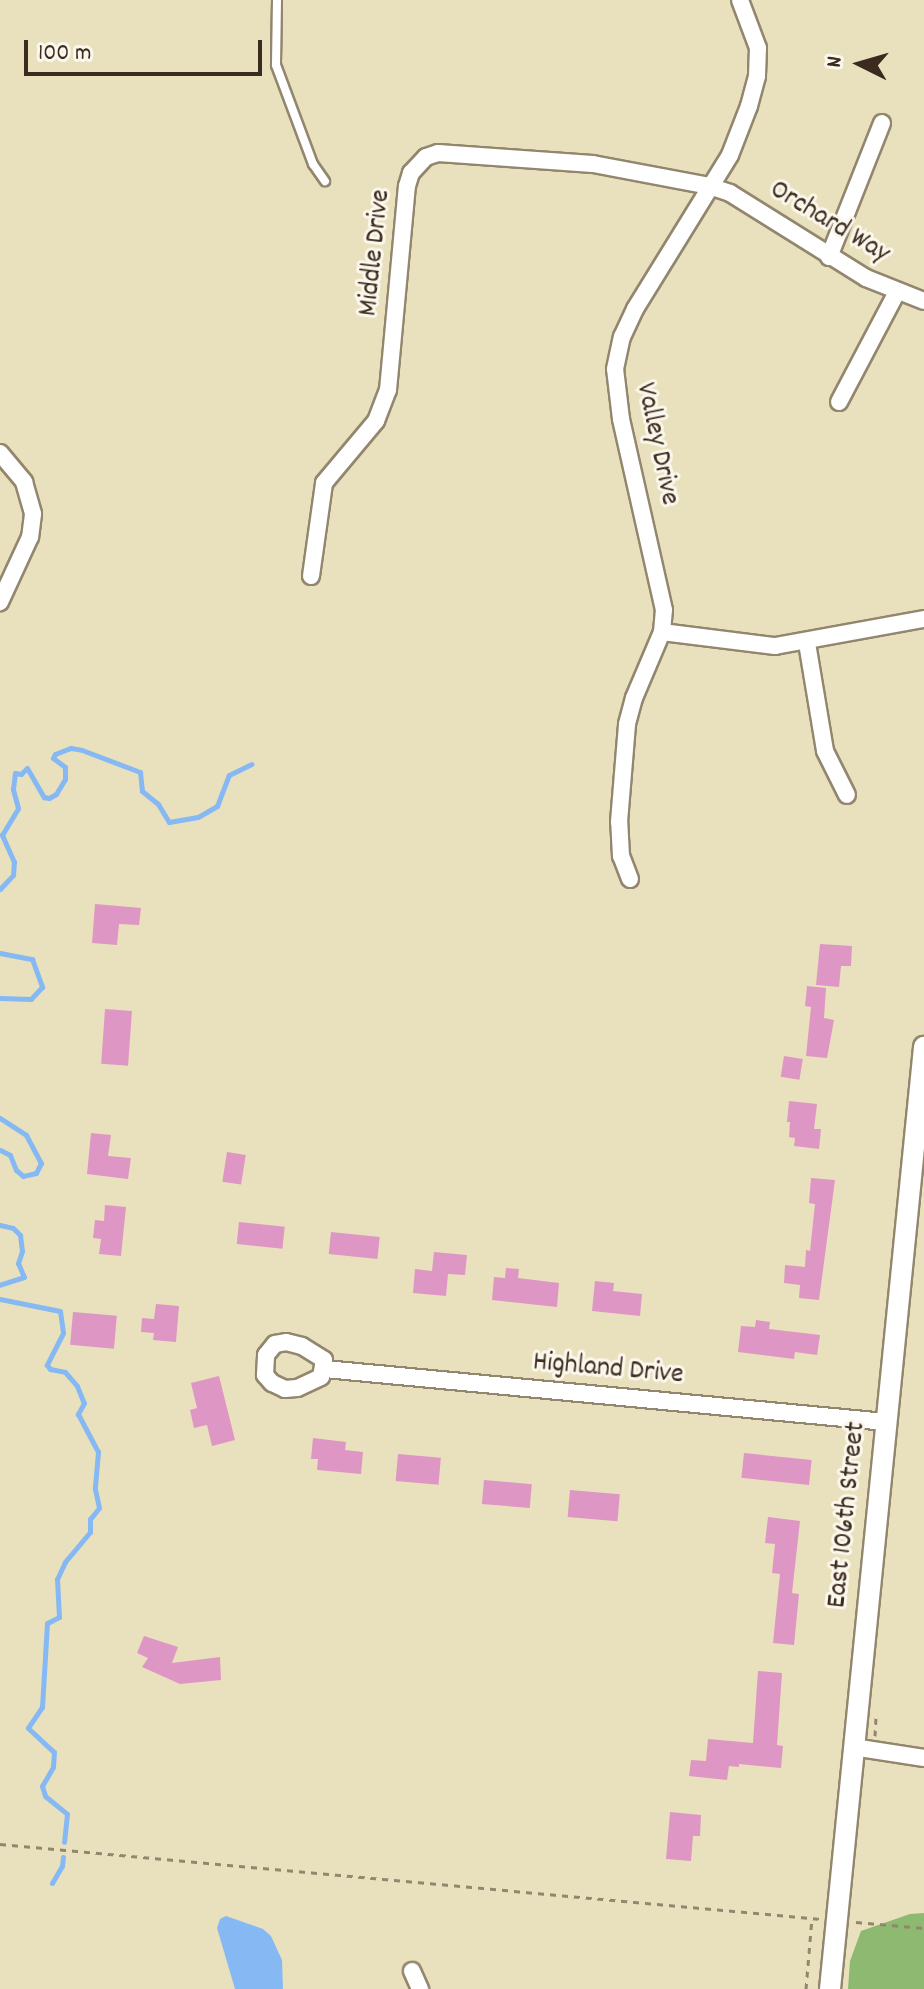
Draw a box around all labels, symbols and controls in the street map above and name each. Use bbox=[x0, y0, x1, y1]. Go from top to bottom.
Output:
scale bar bbox=[28, 24, 266, 74]
north arrow bbox=[820, 24, 900, 104]
text: 100 m bbox=[38, 37, 91, 71]
text: N bbox=[820, 55, 852, 69]
street label: Orchard Way bbox=[763, 174, 895, 272]
street label: Middle Drive bbox=[353, 188, 399, 318]
street label: Valley Drive bbox=[627, 380, 685, 508]
street label: Highland Drive bbox=[531, 1347, 685, 1393]
street label: East 106th Street bbox=[822, 1420, 874, 1610]

